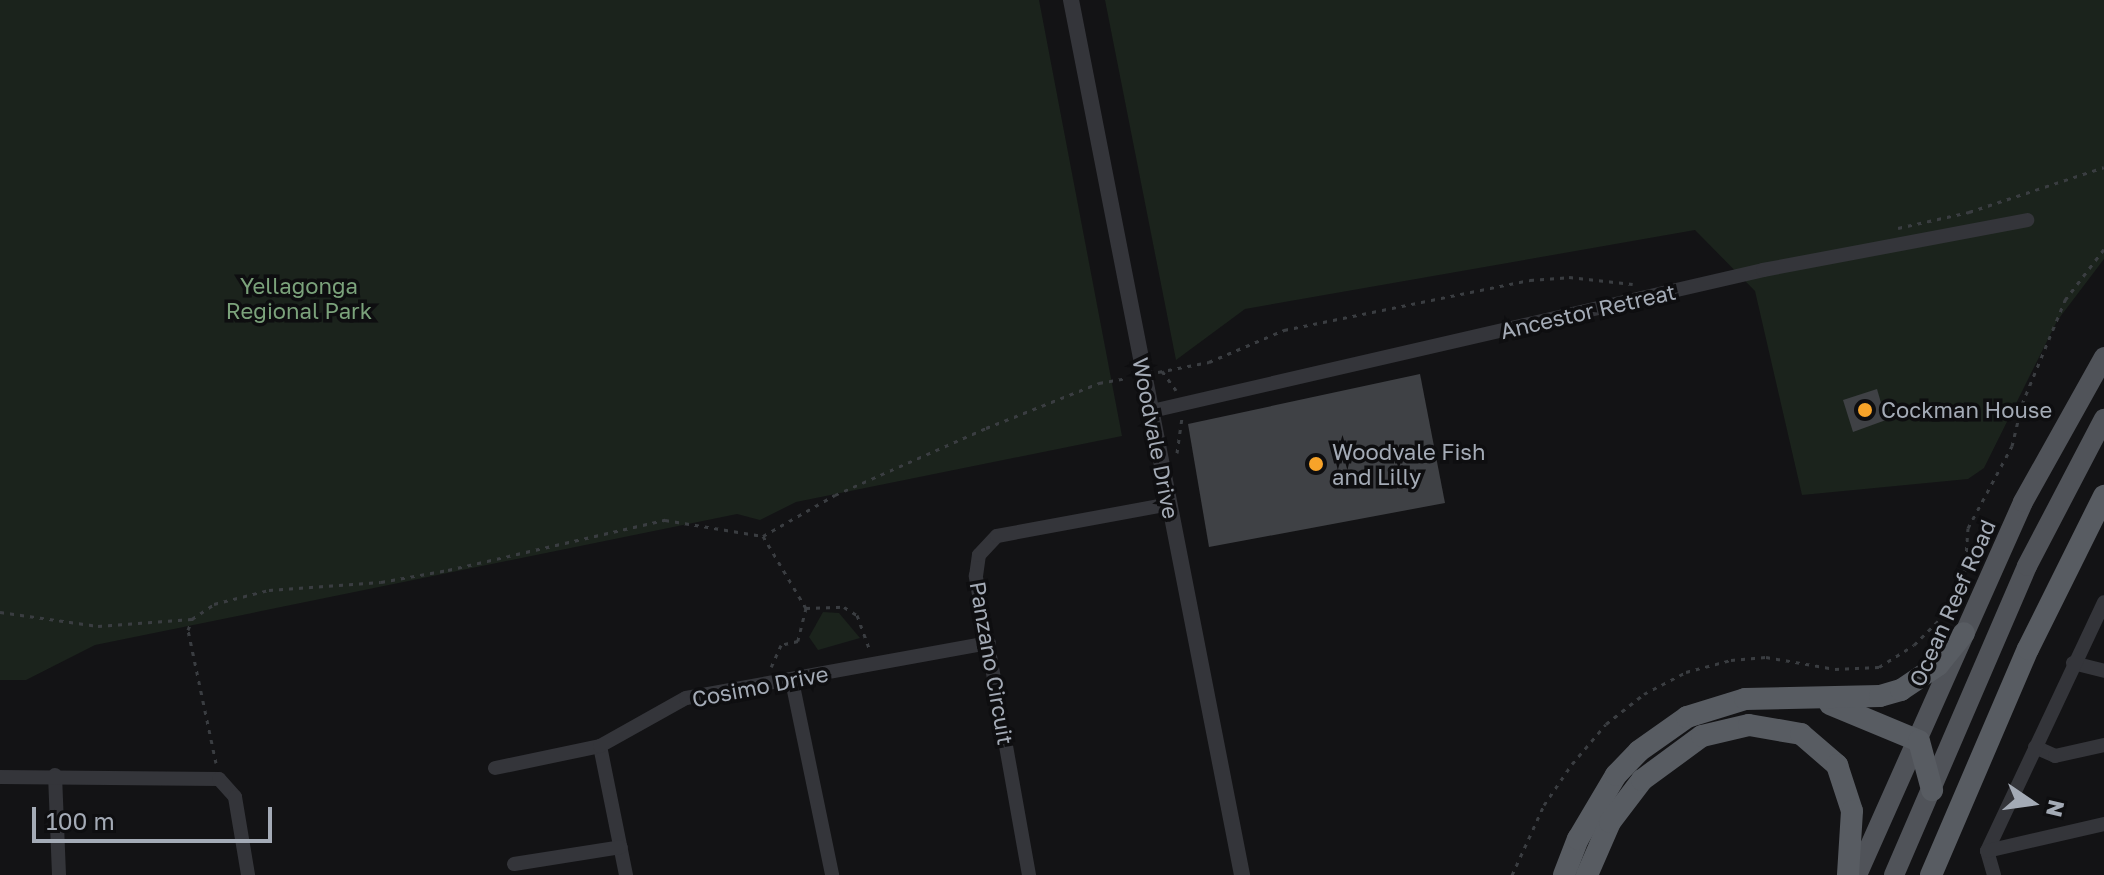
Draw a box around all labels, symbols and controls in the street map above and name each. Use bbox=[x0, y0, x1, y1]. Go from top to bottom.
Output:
park label: Yellagonga Regional Park bbox=[226, 272, 372, 324]
street label: Ancestor Retreat bbox=[1498, 278, 1678, 344]
street label: Woodvale Drive bbox=[1127, 355, 1185, 521]
place label: Cockman House bbox=[1881, 397, 2052, 423]
marker: Cockman House bbox=[1856, 401, 1874, 419]
place label: Woodvale Fish and Lilly bbox=[1332, 438, 1486, 490]
marker: Woodvale Fish and Lilly bbox=[1307, 455, 1325, 473]
street label: Ocean Reef Road bbox=[1903, 515, 2001, 691]
street label: Panzano Circuit bbox=[965, 579, 1019, 747]
street label: Cosimo Drive bbox=[690, 660, 830, 712]
north arrow bbox=[1992, 763, 2072, 843]
scale bar bbox=[36, 791, 276, 841]
text: N bbox=[2041, 797, 2071, 820]
text: 100 m bbox=[46, 806, 115, 835]

